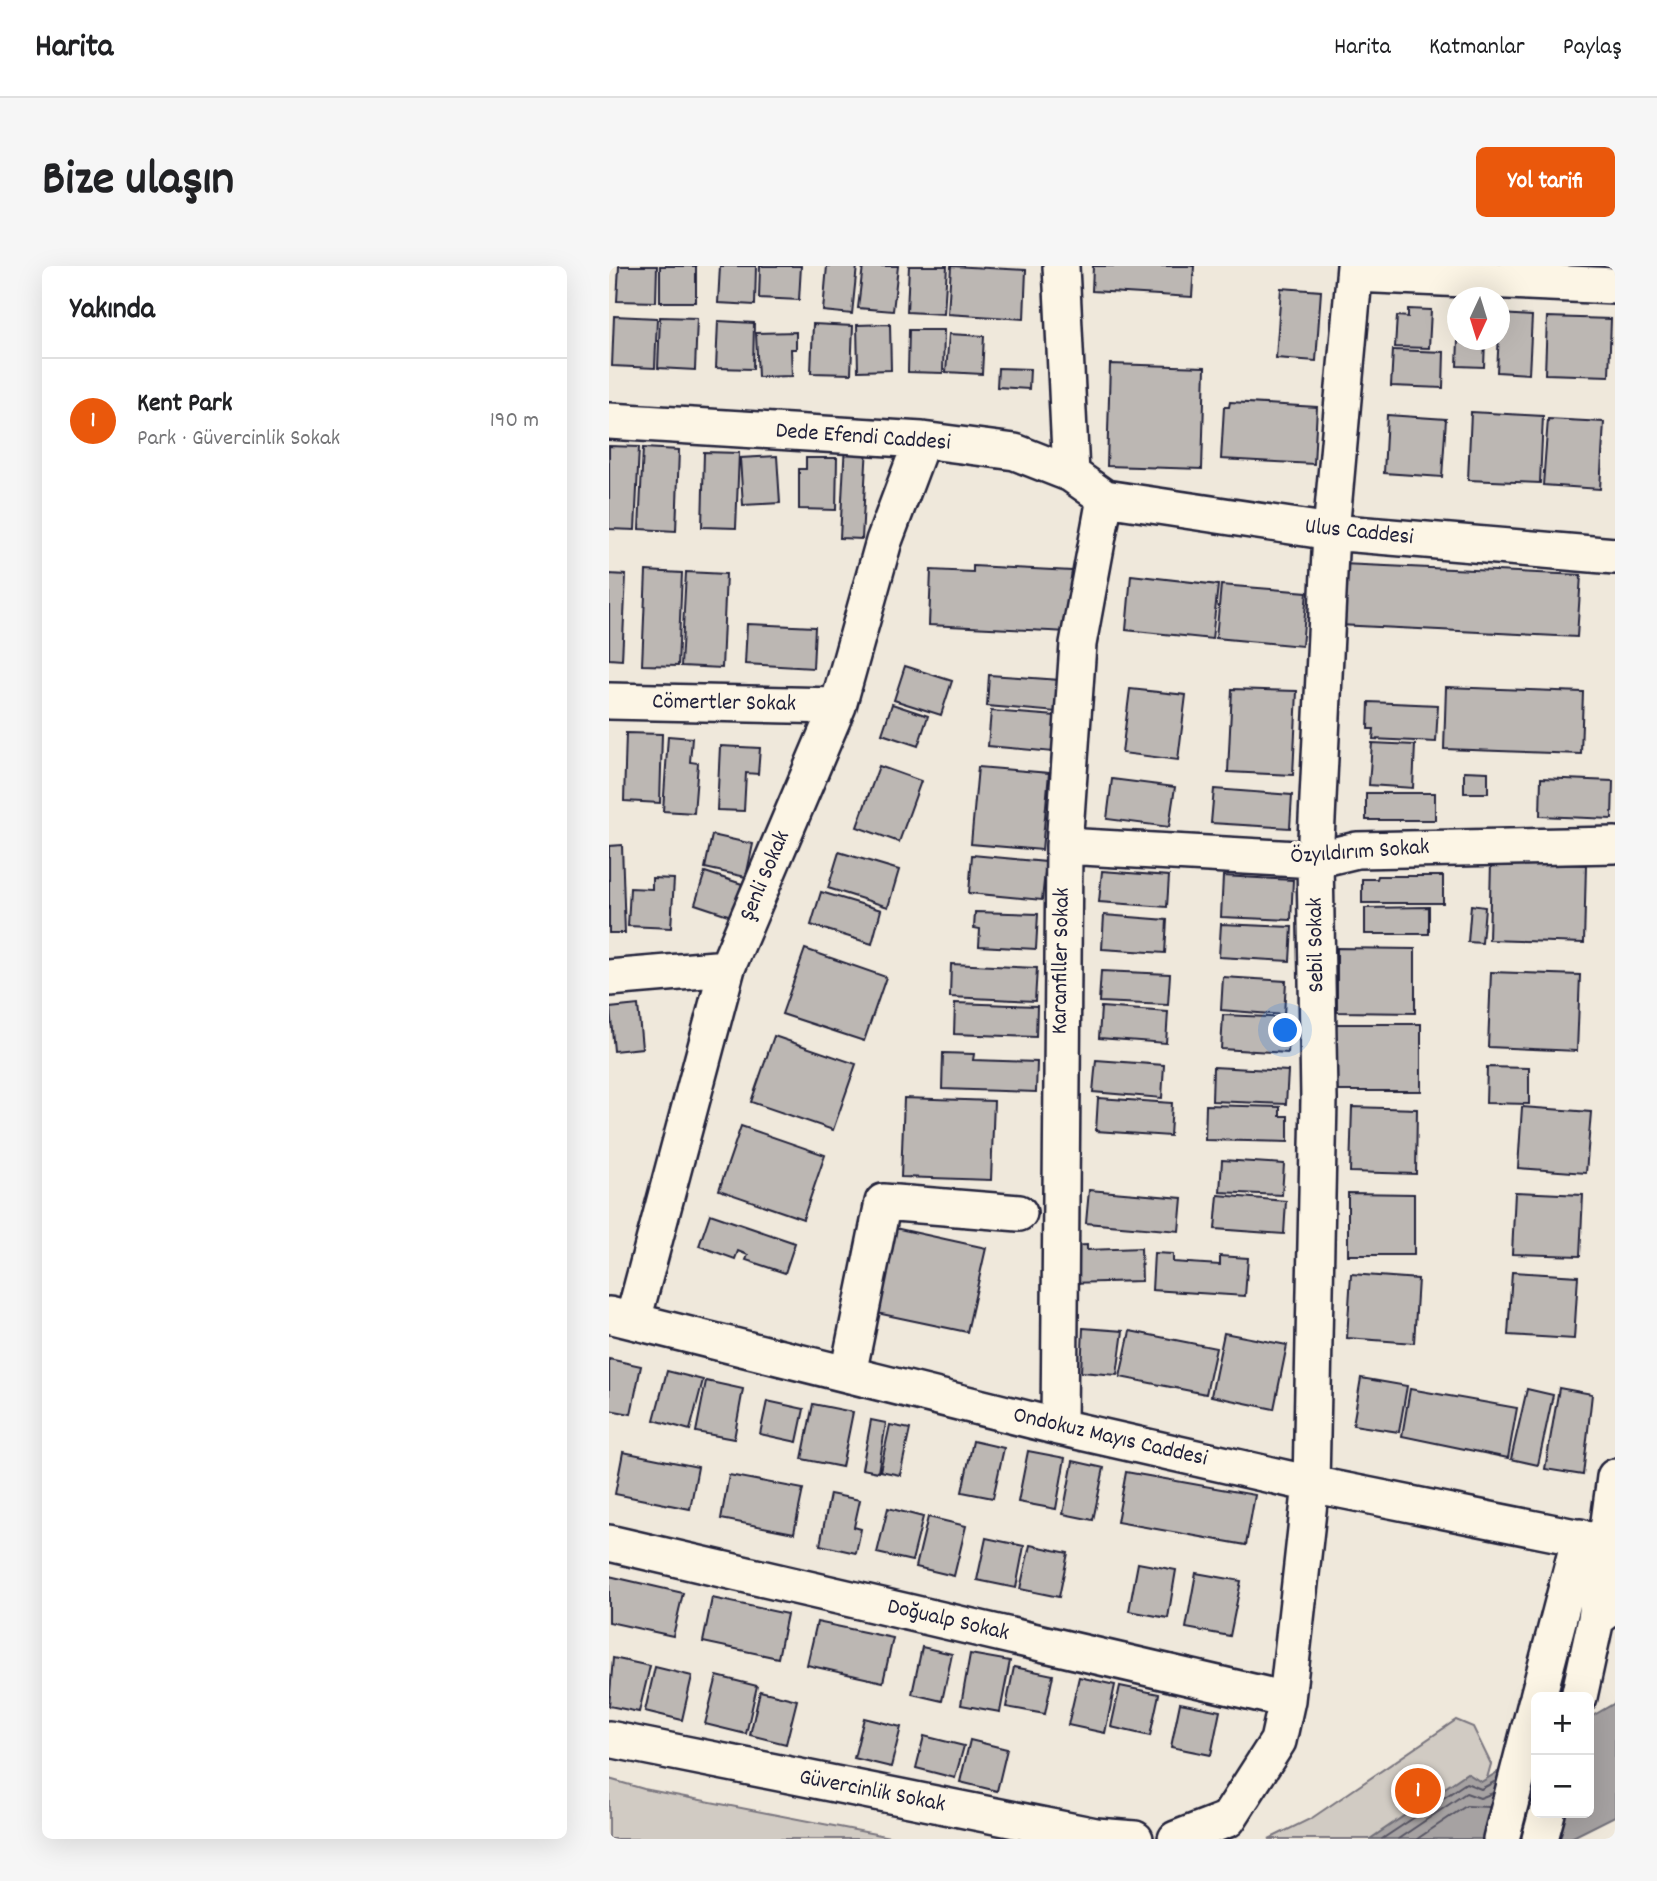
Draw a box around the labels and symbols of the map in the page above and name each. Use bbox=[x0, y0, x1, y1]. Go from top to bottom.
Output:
north arrow bbox=[1447, 287, 1510, 350]
street label: Dede Efendi Caddesi bbox=[774, 415, 952, 461]
street label: Ulus Caddesi bbox=[1303, 511, 1415, 555]
street label: Cömertler Sokak bbox=[652, 686, 796, 722]
street label: Şenli Sokak bbox=[732, 826, 800, 926]
street label: Özyıldırım Sokak bbox=[1289, 832, 1431, 874]
street label: Karanfiller Sokak bbox=[1044, 887, 1080, 1035]
street label: Sebil Sokak bbox=[1300, 897, 1334, 993]
your location bbox=[1268, 1013, 1302, 1047]
street label: Ondokuz Mayıs Caddesi bbox=[1009, 1400, 1211, 1476]
street label: Doğualp Sokak bbox=[884, 1591, 1012, 1651]
street label: Güvercinlik Sokak bbox=[796, 1762, 948, 1822]
pin: 1 bbox=[1395, 1765, 1441, 1817]

